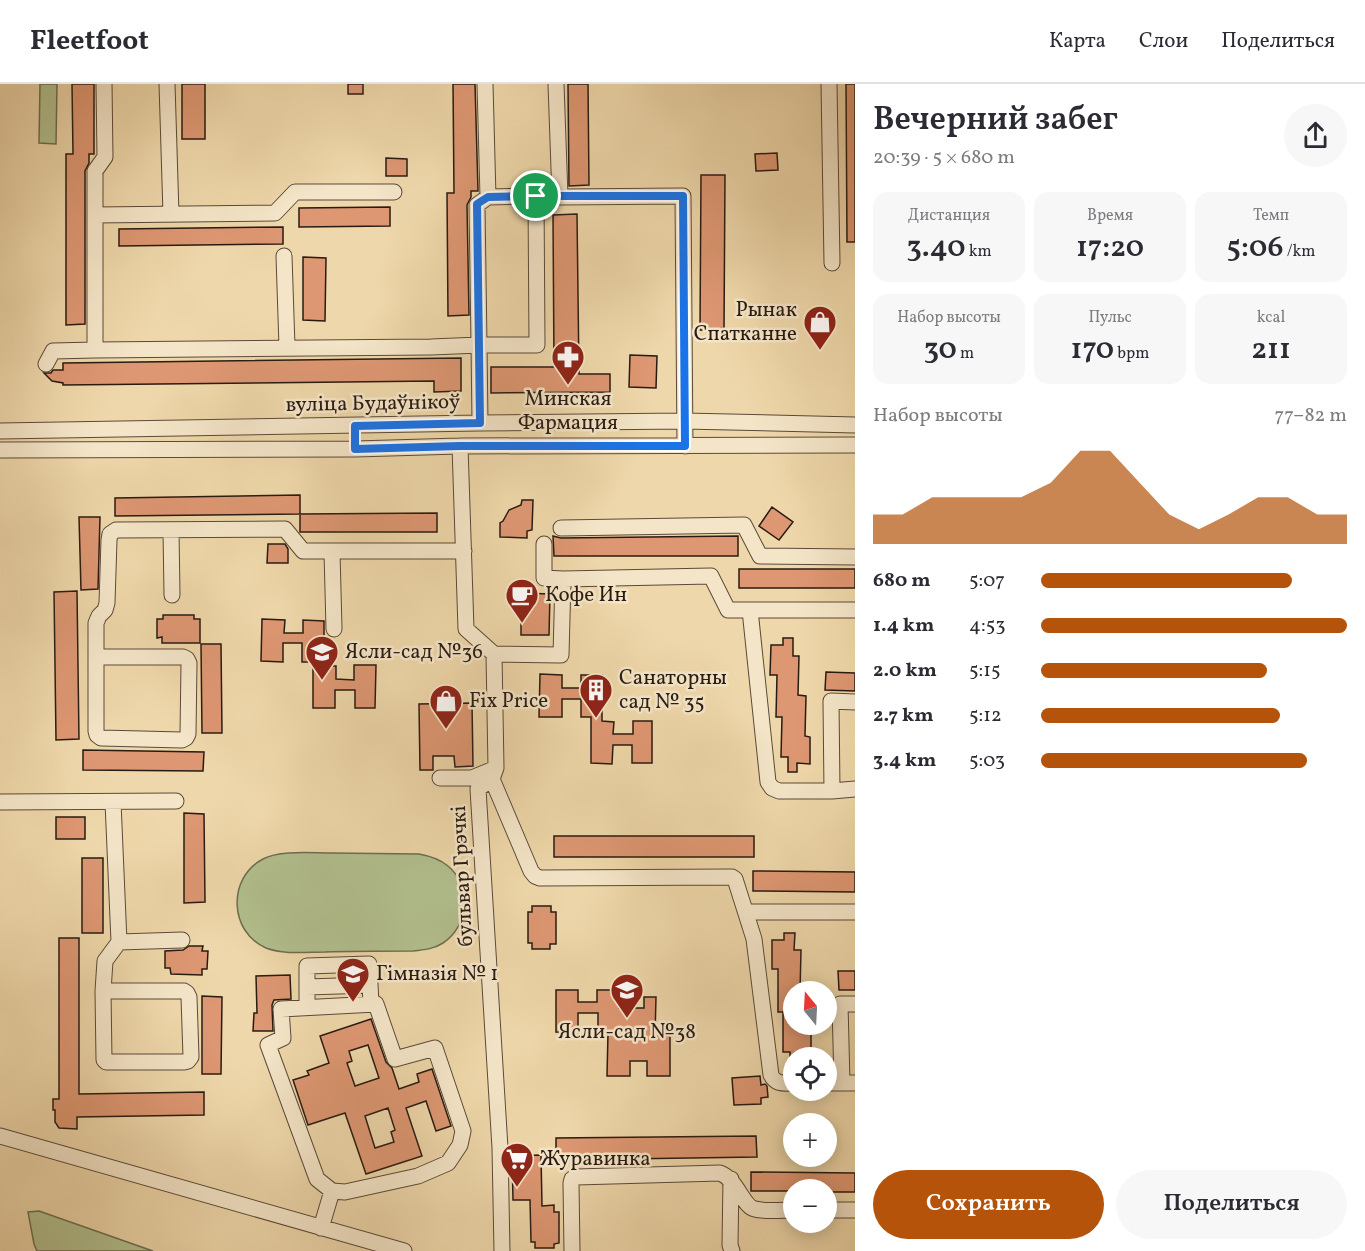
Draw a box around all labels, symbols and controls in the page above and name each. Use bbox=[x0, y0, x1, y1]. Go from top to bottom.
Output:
text: Fleetfoot bbox=[30, 22, 149, 61]
text: Карта bbox=[1049, 27, 1106, 56]
text: Слои bbox=[1139, 27, 1188, 56]
text: Поделиться bbox=[1221, 27, 1335, 56]
text: Вечерний забег bbox=[873, 98, 1118, 144]
button: share bbox=[1284, 104, 1347, 167]
text: 20:39 · 5 × 680 m bbox=[873, 144, 1015, 172]
pin bbox=[510, 170, 561, 221]
icon: arrive bbox=[519, 179, 552, 212]
text: Дистанция bbox=[908, 205, 990, 227]
text: Время bbox=[1087, 205, 1133, 227]
text: Темп bbox=[1253, 205, 1289, 227]
text: 3.40 bbox=[906, 227, 965, 269]
text: 17:20 bbox=[1076, 227, 1144, 269]
text: 5:06 bbox=[1227, 227, 1283, 269]
text: km bbox=[965, 241, 992, 263]
text: /km bbox=[1283, 241, 1315, 263]
place label: Рынак Спатканне bbox=[694, 296, 797, 349]
shop icon: Рынак Спатканне bbox=[802, 304, 838, 351]
text: Набор высоты bbox=[897, 307, 1001, 329]
text: Пульс bbox=[1088, 307, 1132, 329]
text: kcal bbox=[1257, 307, 1285, 329]
text: 30 bbox=[924, 329, 957, 371]
text: 170 bbox=[1071, 329, 1114, 371]
text: 211 bbox=[1251, 329, 1291, 371]
pharmacy icon: Минская Фармация bbox=[550, 339, 586, 386]
text: m bbox=[957, 343, 974, 365]
text: bpm bbox=[1114, 343, 1149, 365]
place label: Минская Фармация bbox=[518, 385, 618, 438]
street label: вуліца Будаўнікоў bbox=[285, 388, 461, 420]
text: Набор высоты bbox=[873, 402, 1003, 430]
text: 77–82 m bbox=[1274, 402, 1347, 430]
text: 680 m bbox=[873, 567, 931, 595]
text: 5:07 bbox=[969, 567, 1005, 595]
cafe icon: Кофе Ин bbox=[504, 577, 540, 624]
place label: Кофе Ин bbox=[545, 581, 627, 610]
text: 1.4 km bbox=[873, 612, 934, 640]
text: 4:53 bbox=[969, 612, 1006, 640]
school or university icon: Ясли-сад №36 bbox=[304, 634, 340, 681]
place label: Ясли-сад №36 bbox=[345, 638, 483, 667]
text: 2.0 km bbox=[873, 657, 937, 685]
text: 5:15 bbox=[969, 657, 1001, 685]
place label: Санаторны сад № 35 bbox=[619, 664, 727, 717]
building icon: Санаторны сад № 35 bbox=[578, 672, 614, 719]
shop icon: Fix Price bbox=[428, 683, 464, 730]
place label: Fix Price bbox=[469, 687, 548, 716]
text: 2.7 km bbox=[873, 702, 934, 730]
text: 5:12 bbox=[969, 702, 1002, 730]
text: 3.4 km bbox=[873, 747, 936, 775]
text: 5:03 bbox=[969, 747, 1005, 775]
street label: бульвар Грэчкі bbox=[445, 805, 481, 947]
school or university icon: Гімназія № 1 bbox=[335, 956, 371, 1003]
place label: Гімназія № 1 bbox=[376, 960, 498, 989]
school or university icon: Ясли-сад №38 bbox=[609, 972, 645, 1019]
north arrow bbox=[783, 981, 837, 1035]
map controls bbox=[783, 981, 837, 1233]
place label: Ясли-сад №38 bbox=[558, 1018, 696, 1047]
button: locate bbox=[783, 1047, 837, 1101]
button: + bbox=[783, 1113, 837, 1167]
supermarket icon: Журавинка bbox=[499, 1141, 535, 1188]
place label: Журавинка bbox=[540, 1145, 651, 1174]
button: Сохранить bbox=[873, 1170, 1104, 1239]
button: Поделиться bbox=[1116, 1170, 1347, 1239]
button: − bbox=[783, 1179, 837, 1233]

